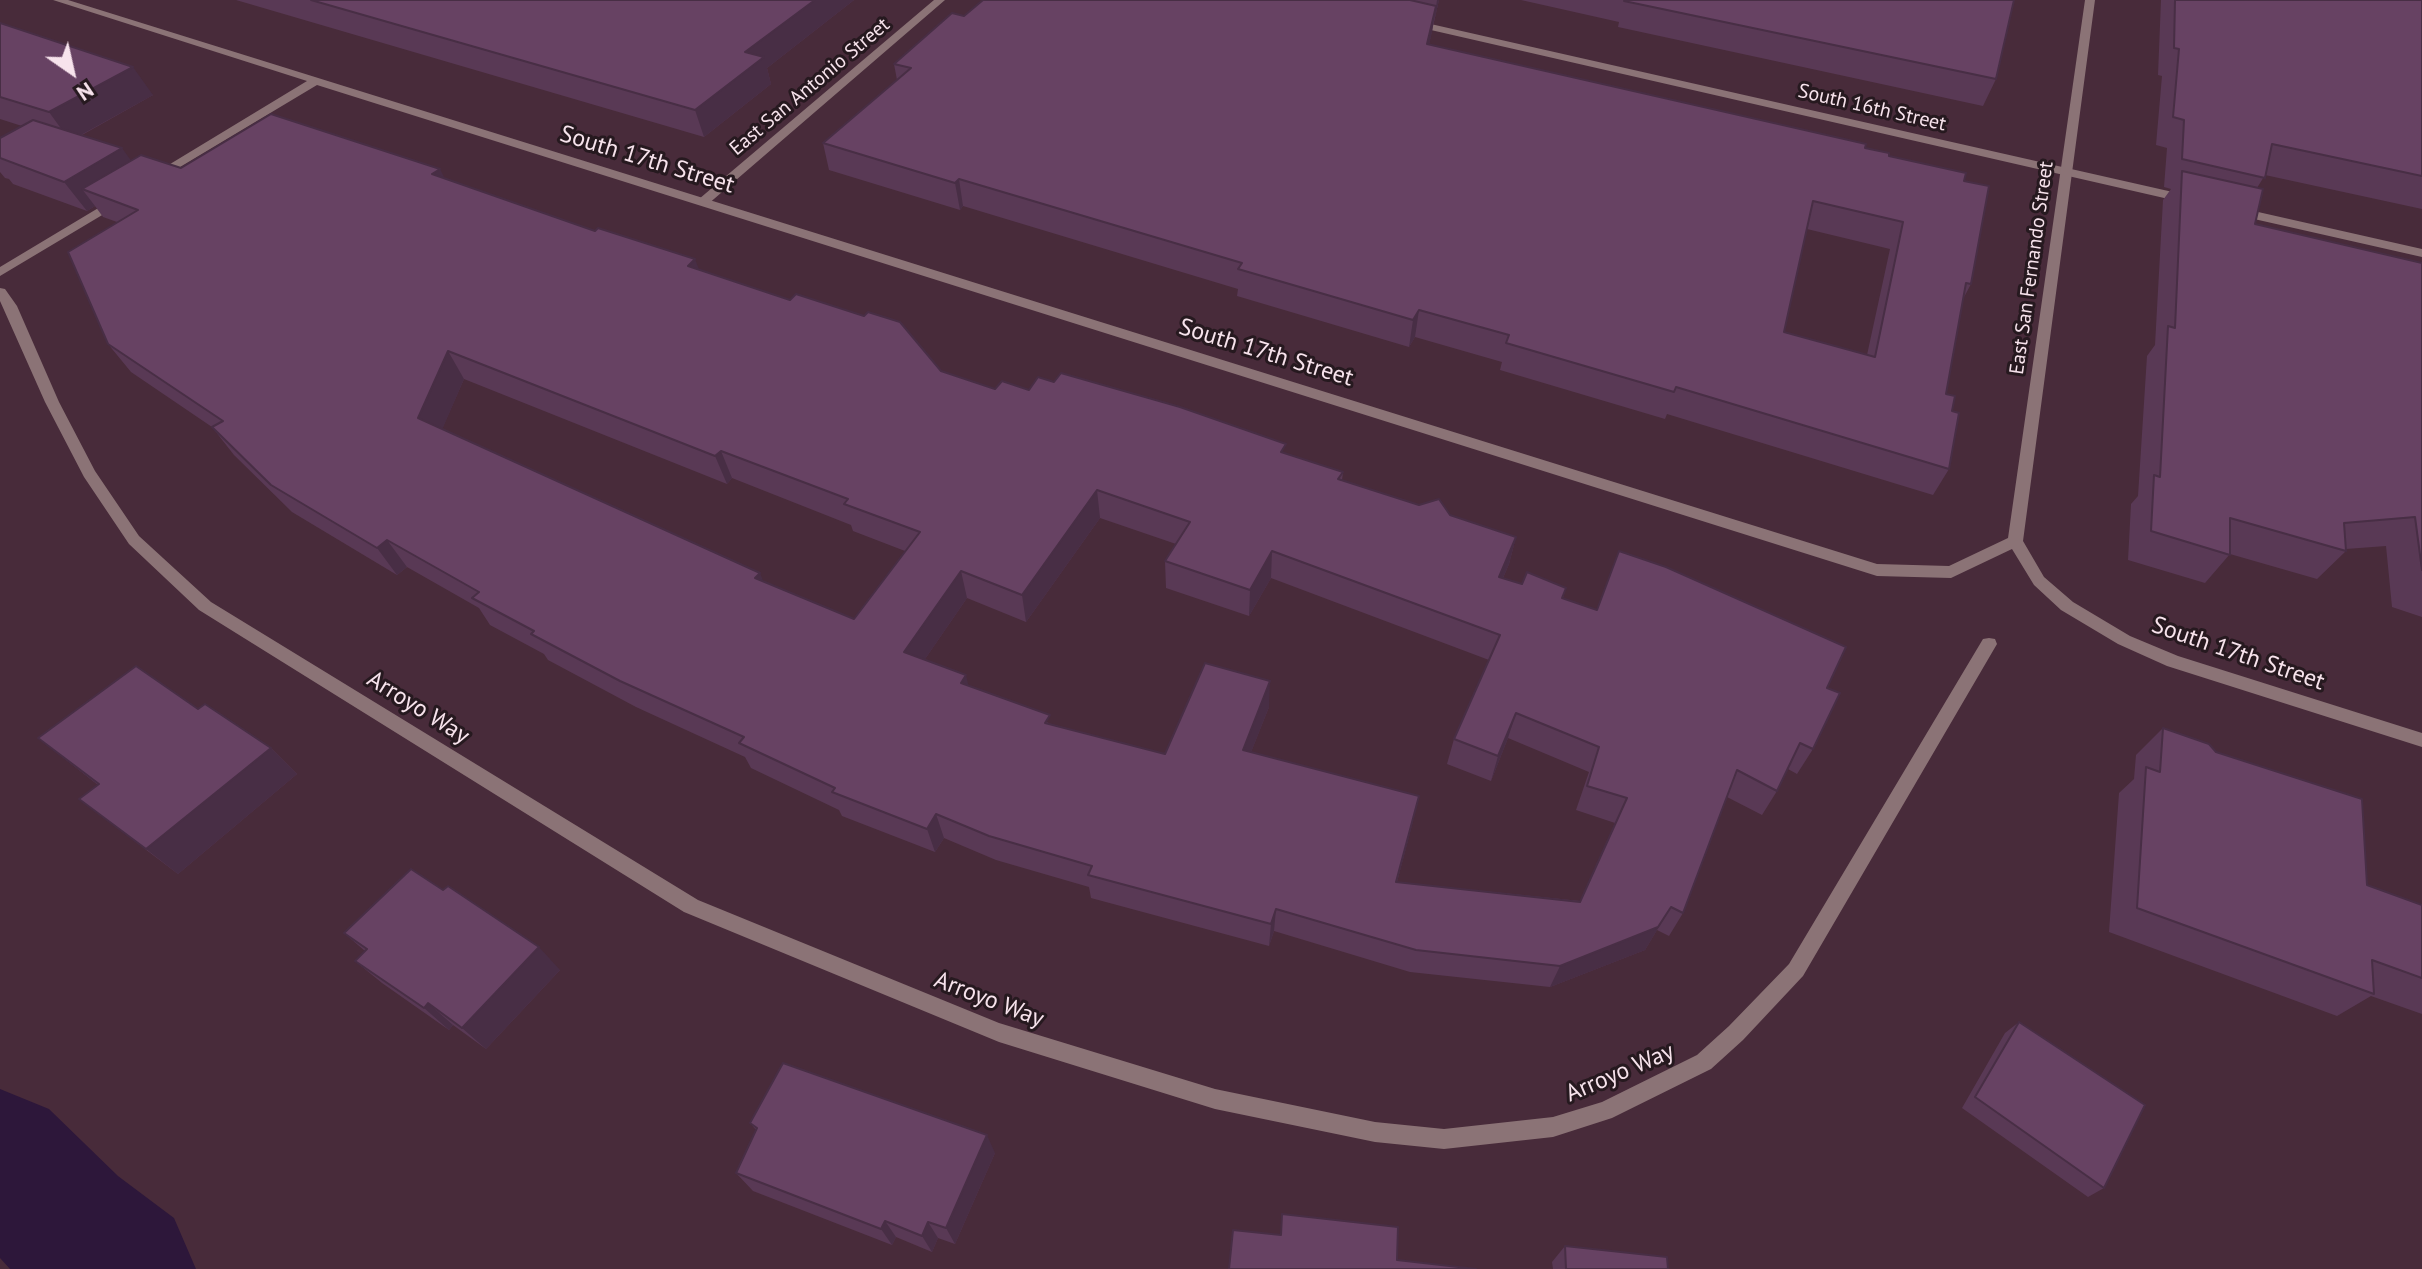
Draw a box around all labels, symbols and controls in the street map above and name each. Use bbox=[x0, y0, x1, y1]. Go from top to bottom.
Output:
street label: East San Antonio Street bbox=[725, 13, 895, 161]
north arrow bbox=[32, 32, 112, 112]
text: N bbox=[72, 76, 99, 108]
street label: South 16th Street bbox=[1796, 79, 1948, 137]
street label: South 17th Street bbox=[556, 120, 738, 200]
street label: East San Fernando Street bbox=[2005, 160, 2059, 376]
street label: South 17th Street bbox=[1175, 313, 1357, 393]
street label: South 17th Street bbox=[2148, 611, 2328, 697]
street label: Arroyo Way bbox=[362, 665, 474, 751]
street label: Arroyo Way bbox=[930, 966, 1048, 1034]
street label: Arroyo Way bbox=[1561, 1037, 1679, 1109]

